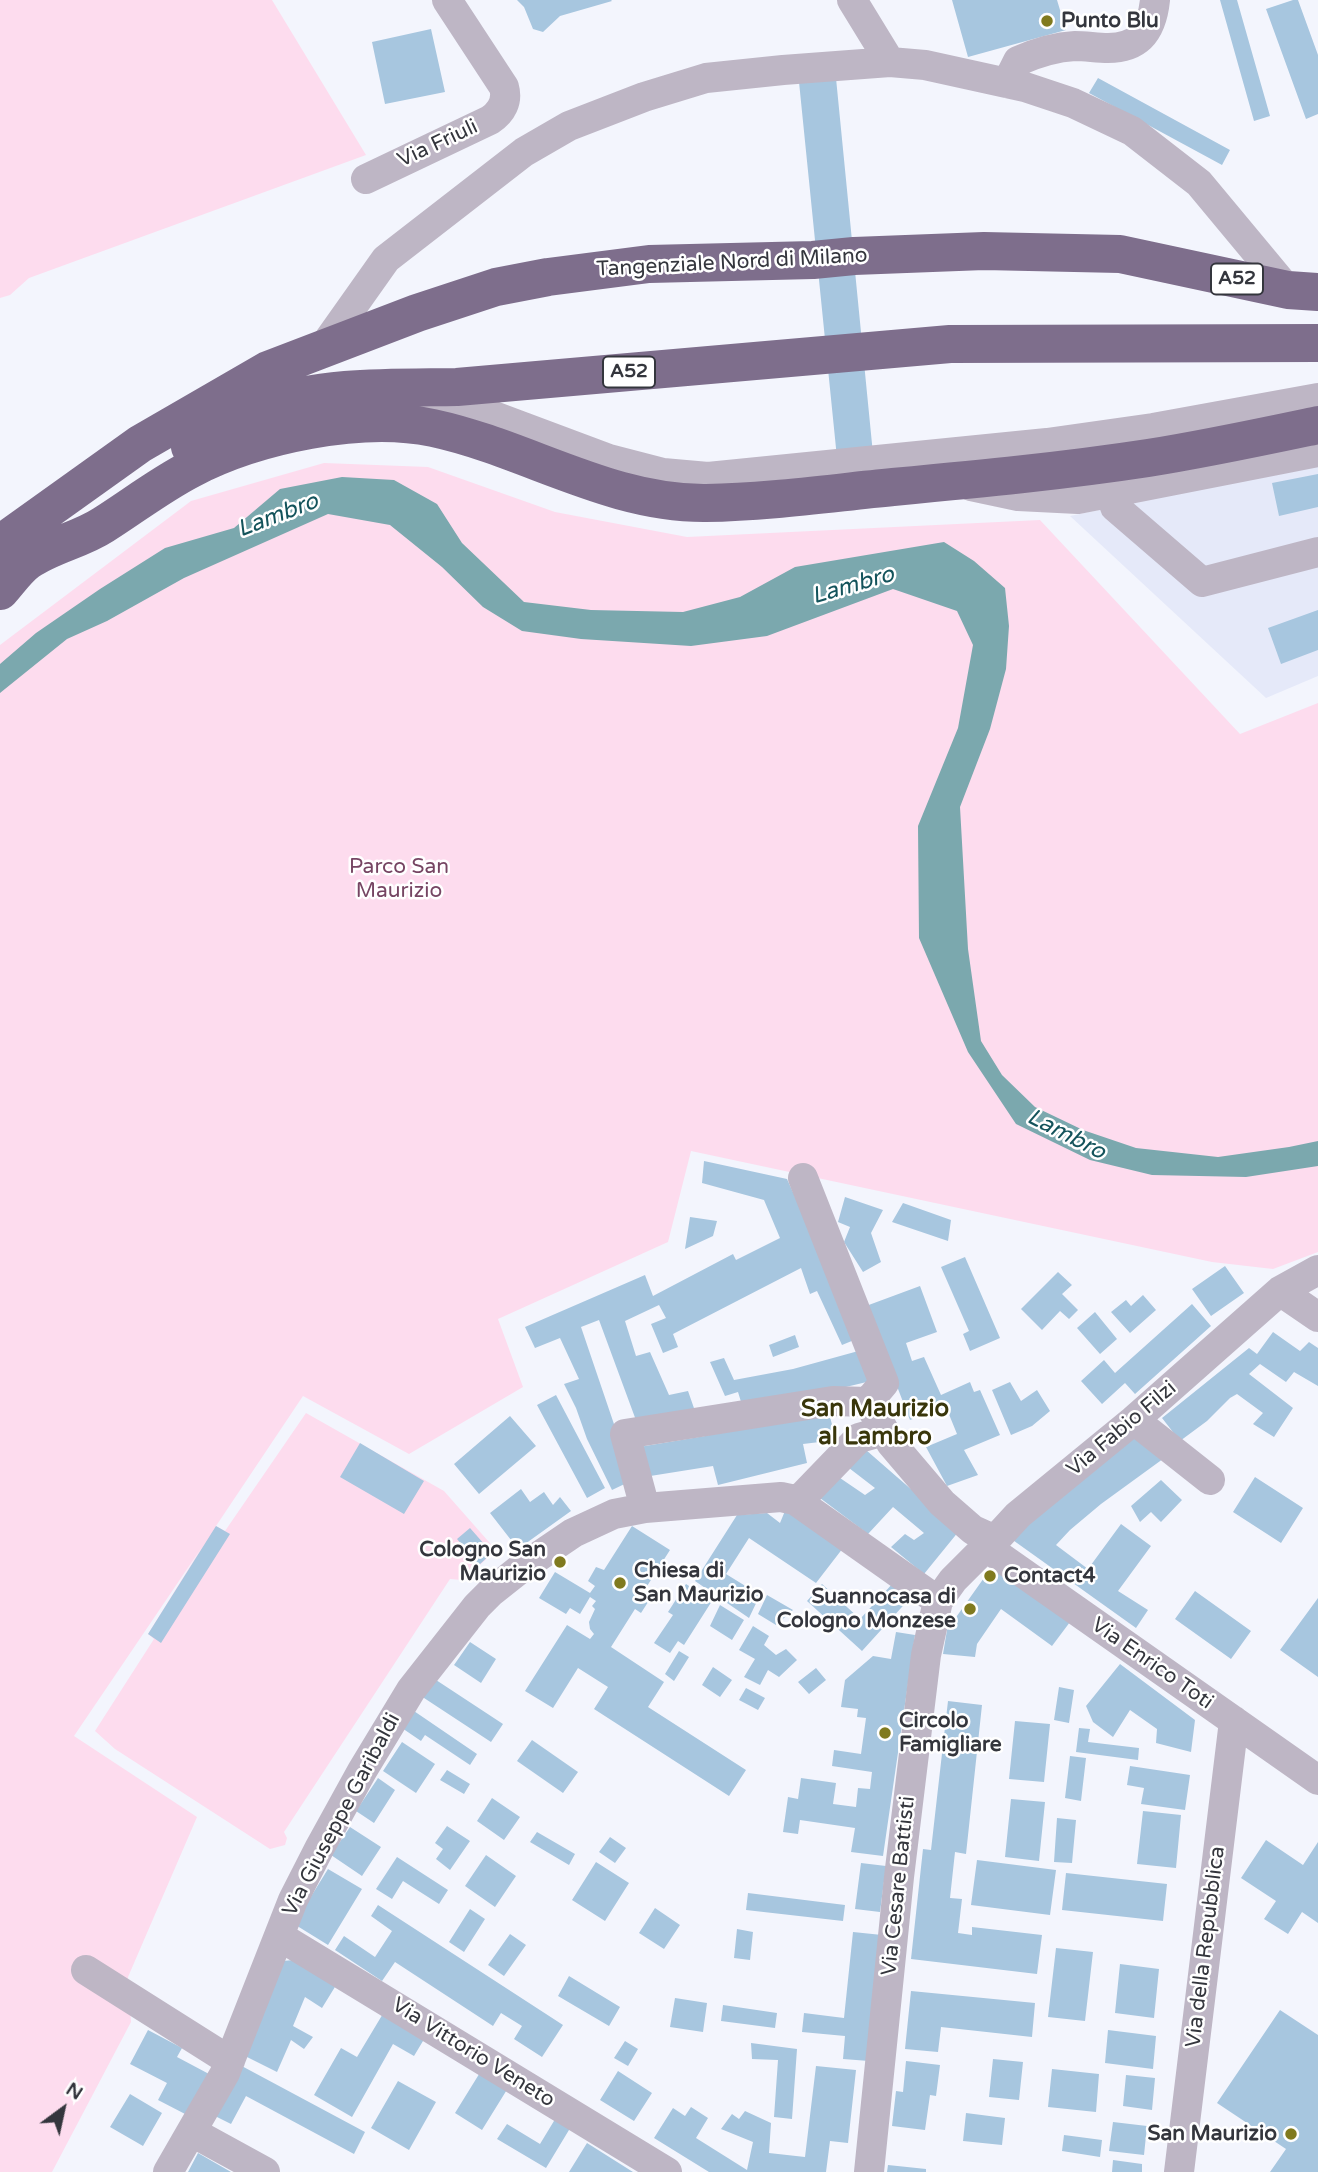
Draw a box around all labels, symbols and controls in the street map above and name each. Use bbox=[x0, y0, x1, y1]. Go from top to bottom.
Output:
place label: Punto Blu bbox=[1061, 8, 1159, 34]
marker: Punto Blu bbox=[1039, 13, 1055, 29]
street label: Via Friuli bbox=[394, 114, 482, 174]
street label: Tangenziale Nord di Milano bbox=[596, 243, 868, 283]
road number: A52 bbox=[1211, 264, 1263, 294]
road number: A52 bbox=[603, 356, 655, 388]
water label: Lambro bbox=[234, 488, 322, 544]
water label: Lambro bbox=[809, 561, 897, 611]
park label: Parco San Maurizio bbox=[349, 854, 449, 904]
water label: Lambro bbox=[1022, 1104, 1110, 1166]
street label: Via Fabio Filzi bbox=[1062, 1376, 1182, 1482]
district label: San Maurizio al Lambro bbox=[801, 1396, 949, 1452]
place label: Cologno San Maurizio bbox=[419, 1537, 546, 1587]
marker: Cologno San Maurizio bbox=[552, 1554, 568, 1570]
place label: Chiesa di San Maurizio bbox=[634, 1558, 764, 1608]
place label: Contact4 bbox=[1004, 1563, 1096, 1589]
marker: Contact4 bbox=[982, 1568, 998, 1584]
marker: Chiesa di San Maurizio bbox=[612, 1575, 628, 1591]
place label: Suannocasa di Cologno Monzese bbox=[777, 1584, 956, 1634]
marker: Suannocasa di Cologno Monzese bbox=[962, 1601, 978, 1617]
street label: Via Enrico Toti bbox=[1086, 1613, 1218, 1715]
place label: Circolo Famigliare bbox=[899, 1708, 1002, 1758]
street label: Via Giuseppe Garibaldi bbox=[278, 1709, 406, 1921]
marker: Circolo Famigliare bbox=[877, 1725, 893, 1741]
street label: Via Cesare Battisti bbox=[877, 1795, 921, 1977]
street label: Via della Repubblica bbox=[1181, 1845, 1231, 2049]
street label: Via Vittorio Veneto bbox=[387, 1993, 559, 2113]
north arrow bbox=[28, 2074, 98, 2144]
text: N bbox=[62, 2078, 87, 2105]
place label: San Maurizio bbox=[1147, 2121, 1277, 2147]
marker: San Maurizio bbox=[1283, 2126, 1299, 2142]

